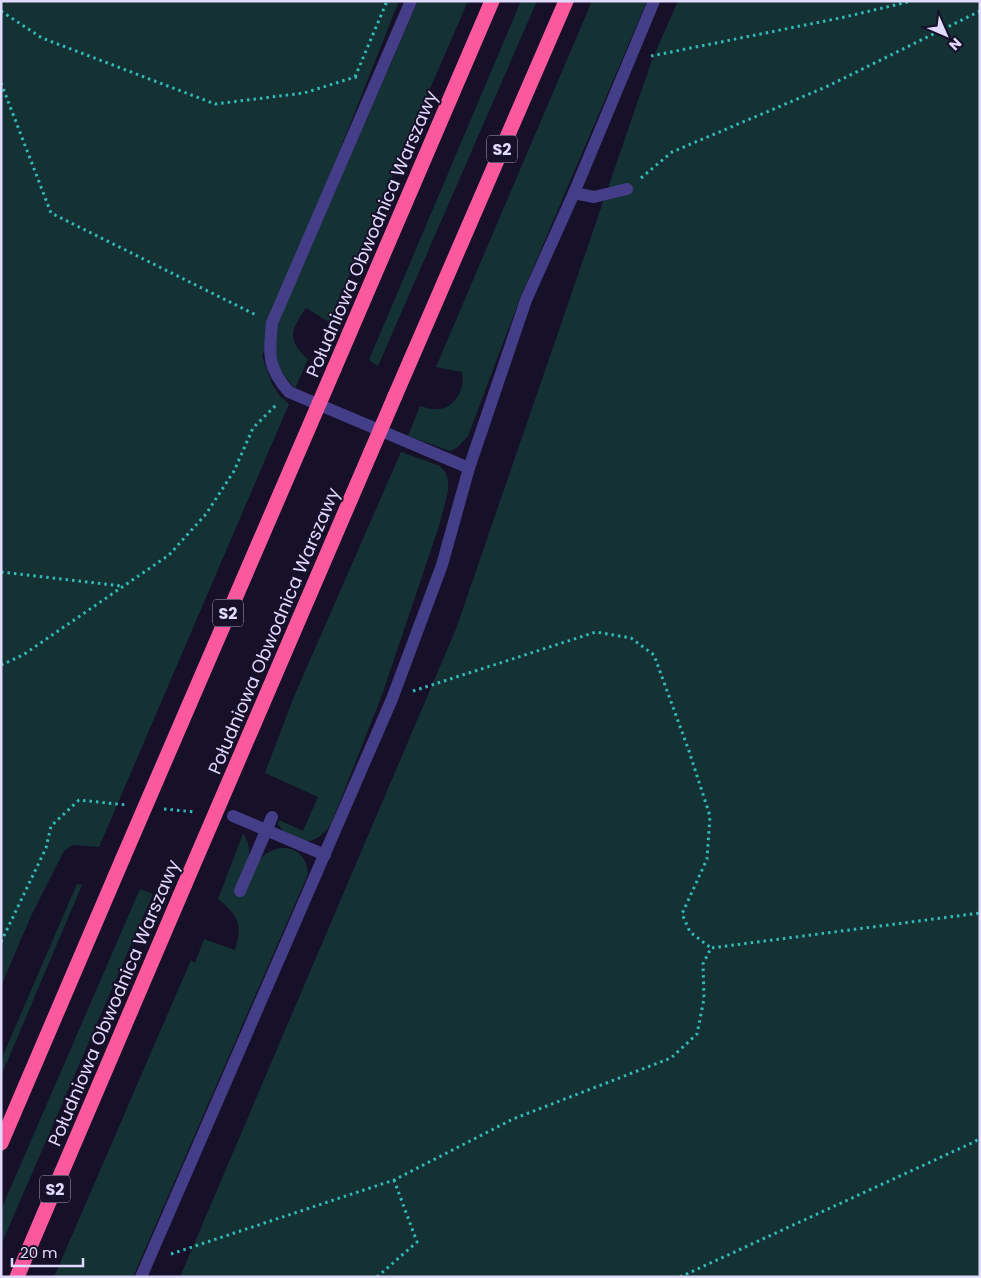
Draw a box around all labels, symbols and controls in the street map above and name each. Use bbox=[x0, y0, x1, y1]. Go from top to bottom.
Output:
north arrow bbox=[921, 10, 971, 60]
text: N bbox=[944, 33, 966, 55]
street label: Południowa Obwodnica Warszawy bbox=[300, 87, 443, 381]
road number: S2 bbox=[487, 136, 517, 162]
street label: Południowa Obwodnica Warszawy bbox=[202, 484, 345, 778]
road number: S2 bbox=[213, 600, 243, 626]
street label: Południowa Obwodnica Warszawy bbox=[42, 856, 185, 1150]
road number: S2 bbox=[40, 1176, 70, 1202]
scale bar bbox=[12, 1236, 84, 1268]
text: 20 m bbox=[20, 1242, 58, 1263]

